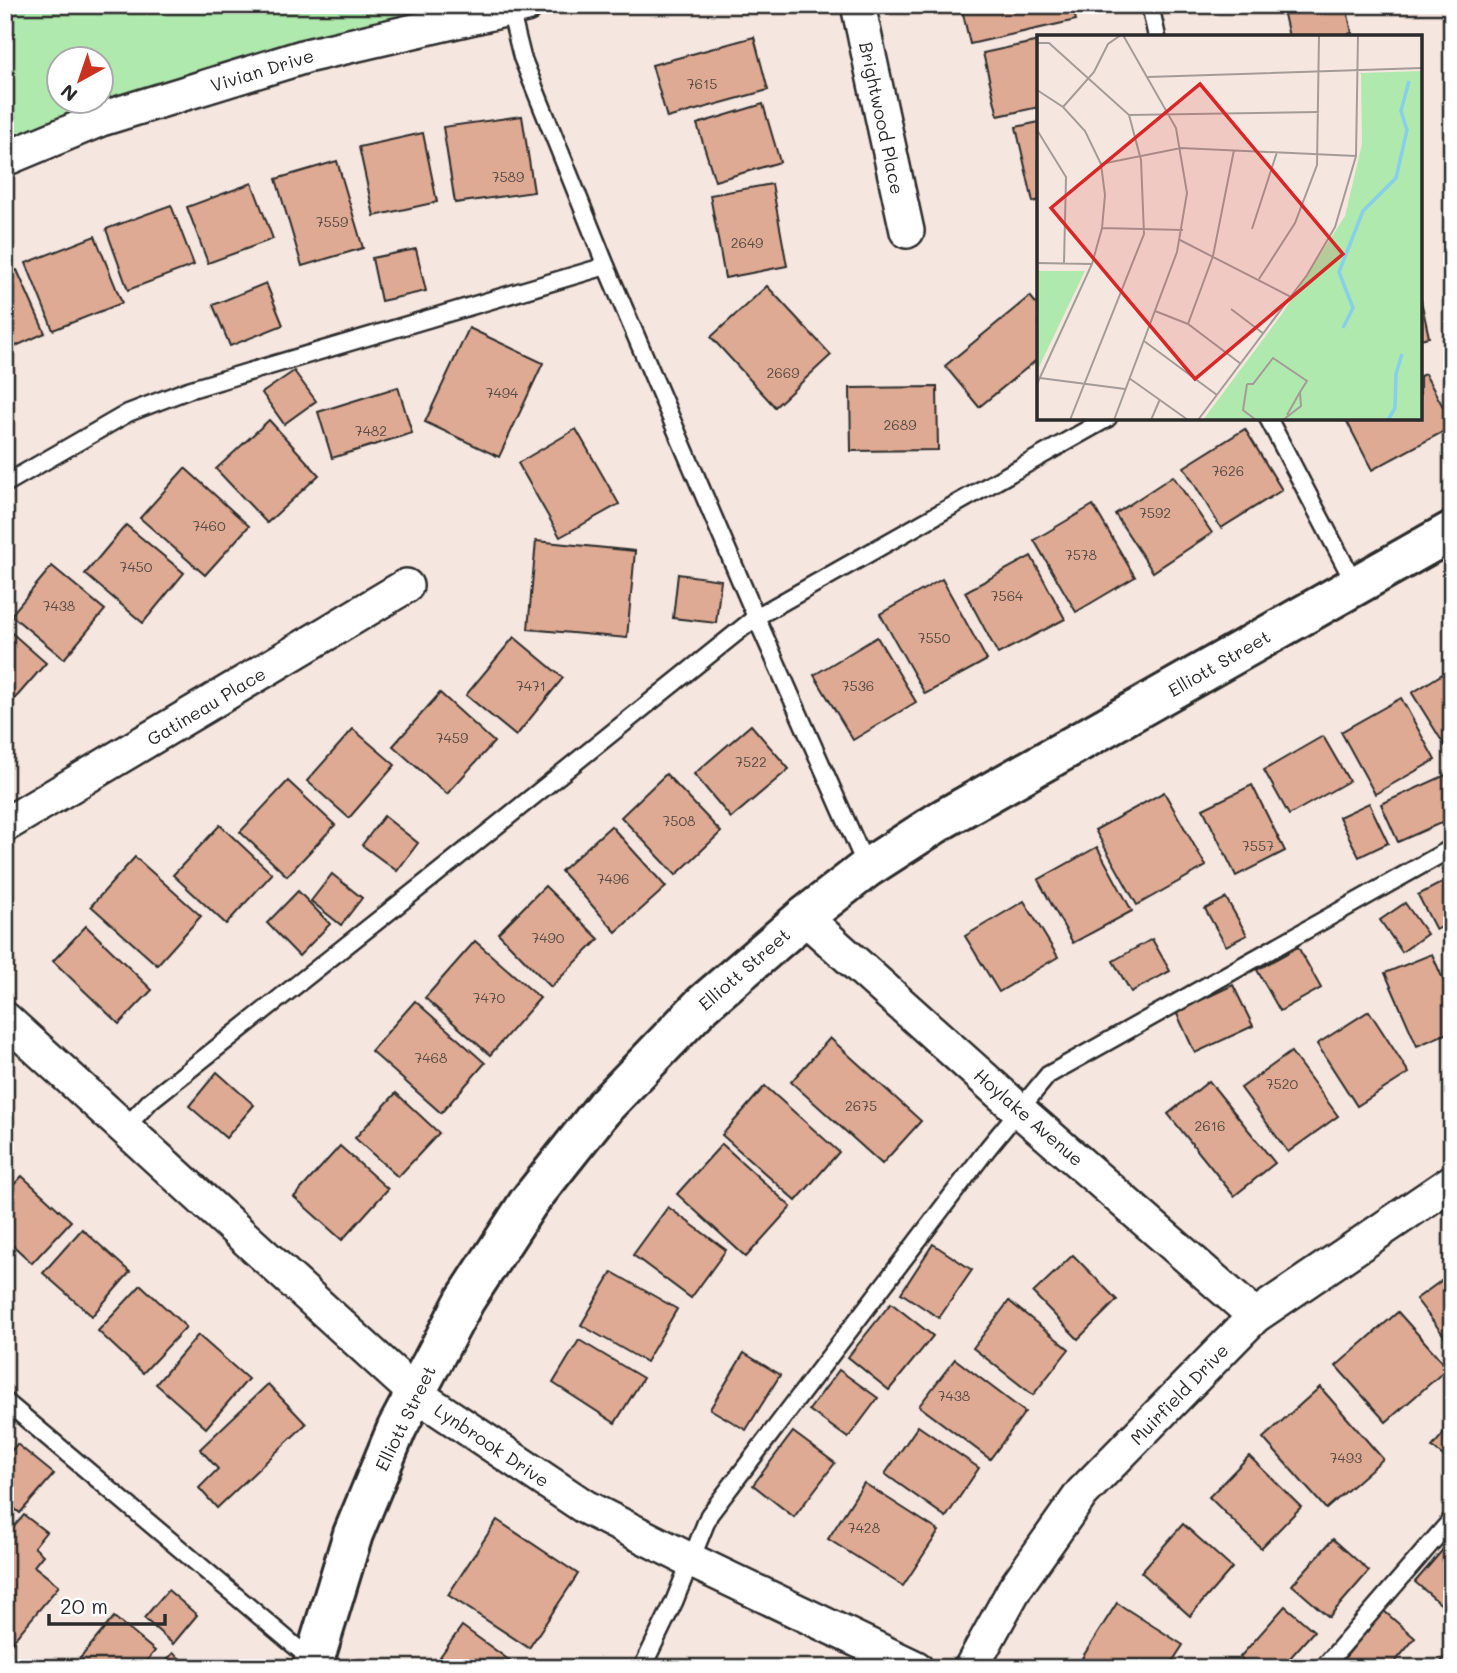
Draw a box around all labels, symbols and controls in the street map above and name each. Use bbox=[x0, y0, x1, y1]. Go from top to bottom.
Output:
inset map bbox=[1037, 35, 1422, 420]
street label: Brightwood Place bbox=[854, 40, 910, 196]
street label: Vivian Drive bbox=[208, 43, 316, 97]
north arrow bbox=[46, 46, 116, 116]
house number: 7615 bbox=[687, 74, 717, 93]
text: N bbox=[55, 79, 82, 108]
house number: 7589 bbox=[492, 167, 524, 186]
house number: 7559 bbox=[316, 212, 348, 231]
house number: 2649 bbox=[731, 233, 763, 252]
house number: 2669 bbox=[767, 363, 799, 382]
house number: 7494 bbox=[486, 383, 519, 402]
house number: 2689 bbox=[884, 415, 917, 434]
house number: 7482 bbox=[355, 421, 387, 440]
house number: 7626 bbox=[1212, 461, 1244, 480]
house number: 7592 bbox=[1139, 503, 1171, 522]
house number: 7460 bbox=[192, 516, 226, 535]
house number: 7578 bbox=[1065, 545, 1097, 564]
house number: 7450 bbox=[120, 557, 153, 576]
house number: 7564 bbox=[991, 586, 1024, 605]
house number: 7438 bbox=[43, 596, 75, 615]
street label: Elliott Street bbox=[1163, 624, 1275, 702]
house number: 7550 bbox=[918, 628, 951, 647]
street label: Gatineau Place bbox=[142, 661, 270, 751]
house number: 7471 bbox=[516, 676, 546, 695]
house number: 7536 bbox=[842, 676, 874, 695]
house number: 7459 bbox=[436, 728, 468, 747]
house number: 7522 bbox=[735, 752, 767, 771]
house number: 7508 bbox=[662, 811, 696, 830]
house number: 7557 bbox=[1242, 836, 1274, 855]
house number: 7496 bbox=[597, 869, 629, 888]
street label: Elliott Street bbox=[693, 922, 795, 1016]
house number: 7490 bbox=[532, 928, 565, 947]
house number: 7470 bbox=[473, 988, 506, 1007]
house number: 7468 bbox=[415, 1048, 447, 1067]
street label: Hoylake Avenue bbox=[969, 1063, 1089, 1171]
house number: 7520 bbox=[1266, 1074, 1299, 1093]
house number: 2675 bbox=[845, 1096, 877, 1115]
house number: 2616 bbox=[1195, 1116, 1225, 1135]
street label: Muirfield Drive bbox=[1125, 1338, 1233, 1450]
street label: Elliott Street bbox=[369, 1361, 441, 1475]
house number: 7438 bbox=[938, 1386, 970, 1405]
street label: Lynbrook Drive bbox=[430, 1398, 554, 1492]
house number: 7493 bbox=[1330, 1448, 1362, 1467]
house number: 7428 bbox=[848, 1518, 880, 1537]
scale bar bbox=[49, 1582, 164, 1626]
text: 20 m bbox=[60, 1592, 108, 1619]

